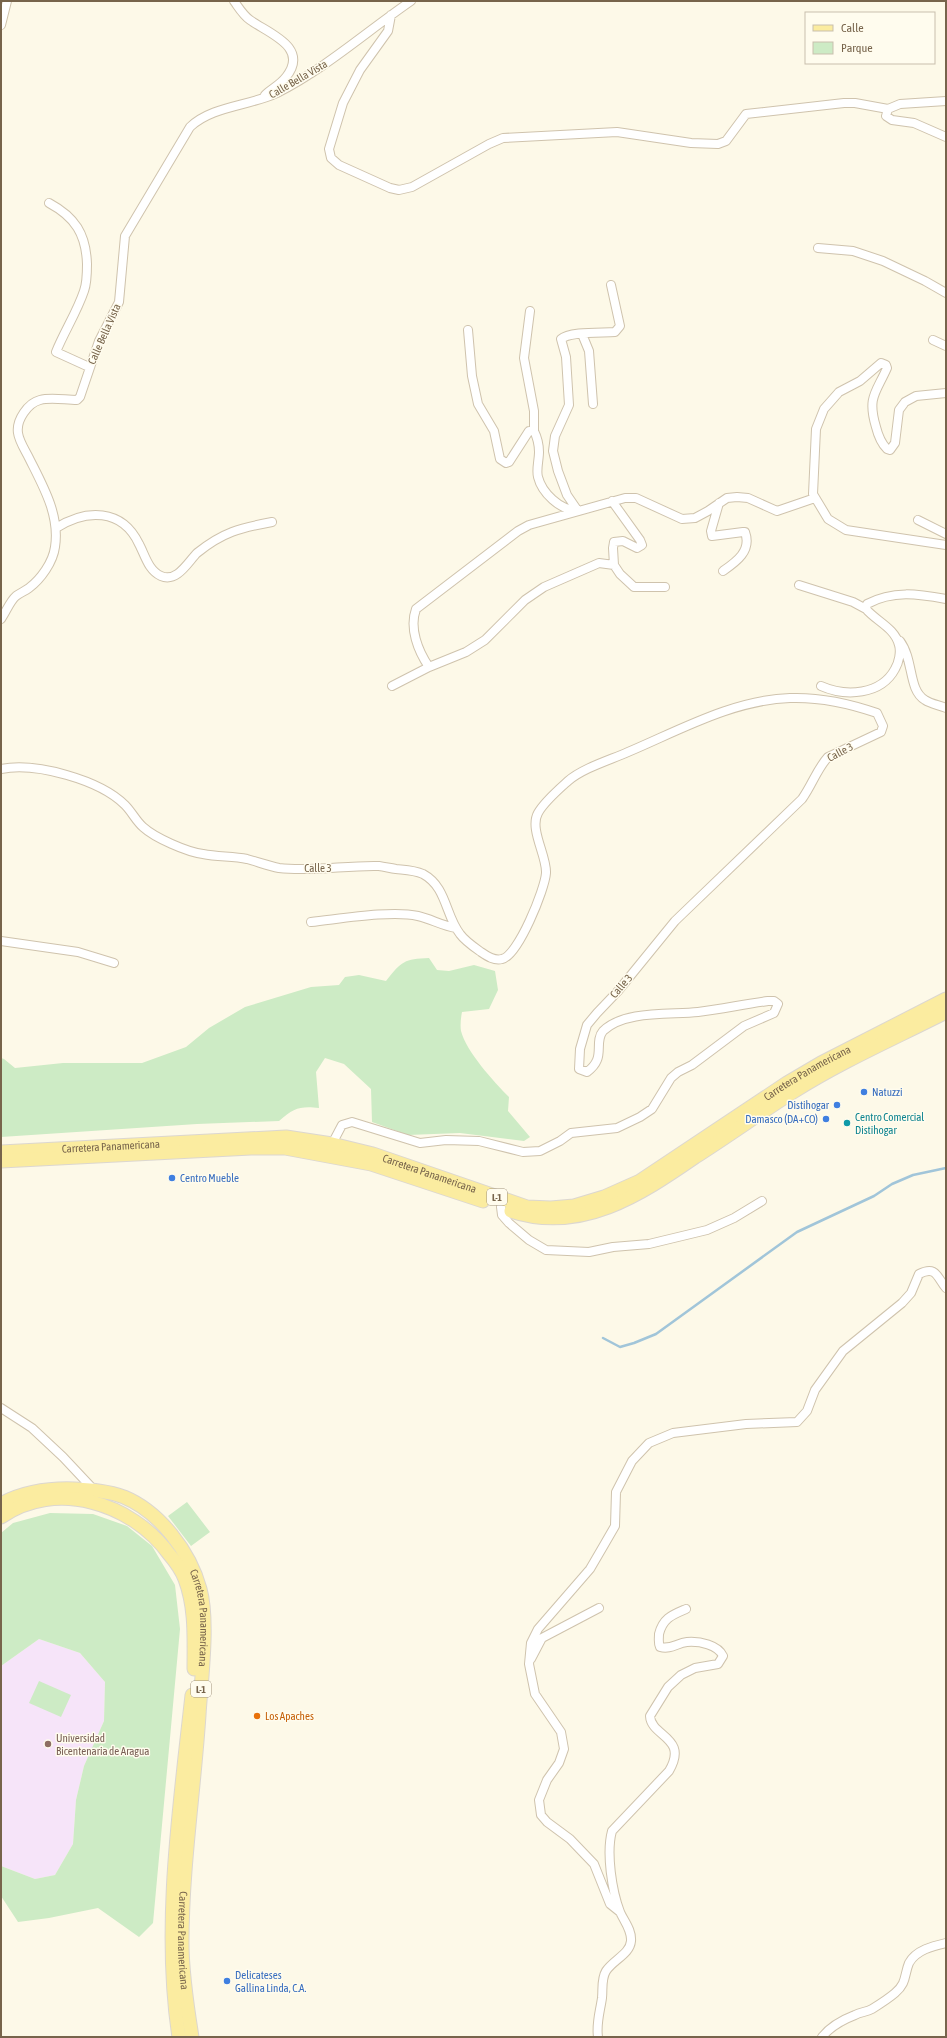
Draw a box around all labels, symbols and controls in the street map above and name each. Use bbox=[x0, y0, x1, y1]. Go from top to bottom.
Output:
legend bbox=[805, 12, 935, 64]
text: Calle bbox=[841, 21, 864, 35]
text: Parque bbox=[841, 41, 873, 55]
street label: Calle Bella Vista bbox=[267, 58, 329, 100]
street label: Calle Bella Vista bbox=[85, 302, 123, 366]
street label: Calle 3 bbox=[825, 740, 855, 764]
street label: Calle 3 bbox=[304, 862, 332, 874]
street label: Calle 3 bbox=[607, 972, 635, 1000]
street label: Carretera Panamericana bbox=[761, 1043, 852, 1103]
place label: Natuzzi bbox=[872, 1086, 903, 1098]
marker: Natuzzi bbox=[859, 1087, 869, 1097]
place label: Distihogar bbox=[787, 1099, 830, 1111]
marker: Distihogar bbox=[832, 1100, 842, 1110]
place label: Centro Comercial Distihogar bbox=[855, 1111, 924, 1136]
place label: Damasco (DA+CO) bbox=[745, 1113, 818, 1125]
marker: Damasco (DA+CO) bbox=[821, 1114, 831, 1124]
marker: Centro Comercial Distihogar bbox=[842, 1118, 852, 1128]
street label: Carretera Panamericana bbox=[61, 1138, 160, 1155]
street label: Carretera Panamericana bbox=[381, 1152, 478, 1195]
place label: Centro Mueble bbox=[180, 1172, 239, 1184]
marker: Centro Mueble bbox=[167, 1173, 177, 1183]
road number: L-1 bbox=[487, 1189, 507, 1205]
street label: Carretera Panamericana bbox=[188, 1567, 210, 1667]
road number: L-1 bbox=[191, 1681, 211, 1697]
place label: Los Apaches bbox=[265, 1710, 314, 1722]
marker: Los Apaches bbox=[252, 1711, 262, 1721]
place label: Universidad Bicentenaria de Aragua bbox=[56, 1732, 149, 1757]
marker: Universidad Bicentenaria de Aragua bbox=[43, 1739, 53, 1749]
street label: Carretera Panamericana bbox=[176, 1891, 191, 1990]
place label: Delicateses Gallina Linda, C.A. bbox=[235, 1969, 306, 1994]
marker: Delicateses Gallina Linda, C.A. bbox=[222, 1976, 232, 1986]

